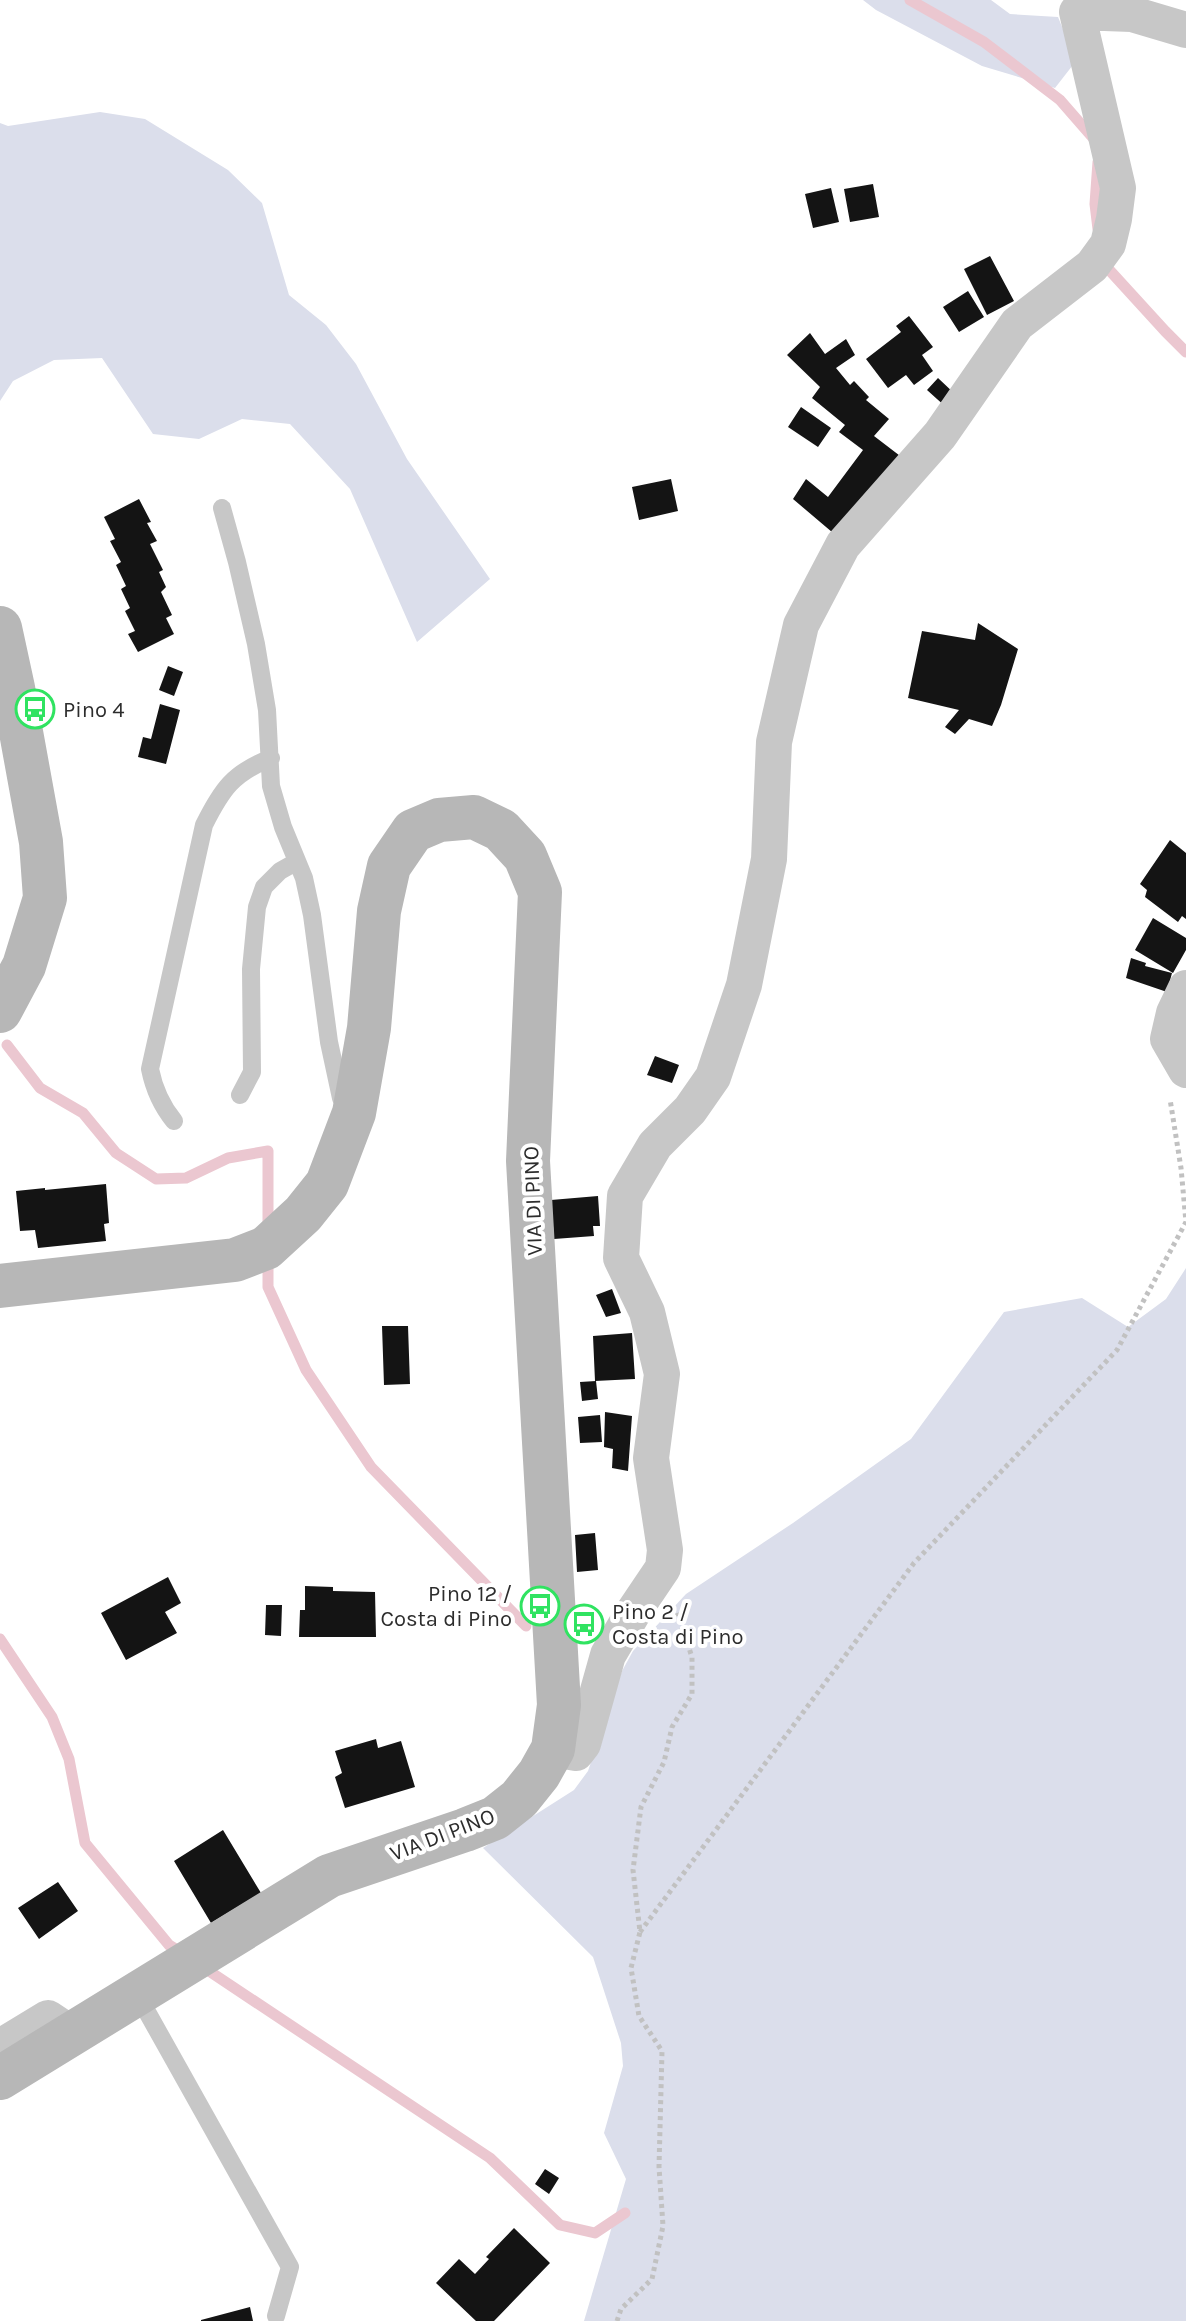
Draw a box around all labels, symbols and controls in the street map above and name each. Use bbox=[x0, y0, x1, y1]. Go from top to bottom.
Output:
bus stop icon: Pino 4 bbox=[14, 688, 56, 730]
place label: Pino 4 bbox=[63, 697, 125, 723]
street label: VIA DI PINO bbox=[518, 1146, 548, 1256]
place label: Pino 12 / Costa di Pino bbox=[380, 1581, 512, 1632]
bus stop icon: Pino 12 / Costa di Pino bbox=[519, 1585, 561, 1627]
place label: Pino 2 / Costa di Pino bbox=[612, 1599, 744, 1650]
bus stop icon: Pino 2 / Costa di Pino bbox=[563, 1603, 605, 1645]
street label: VIA DI PINO bbox=[386, 1803, 498, 1867]

